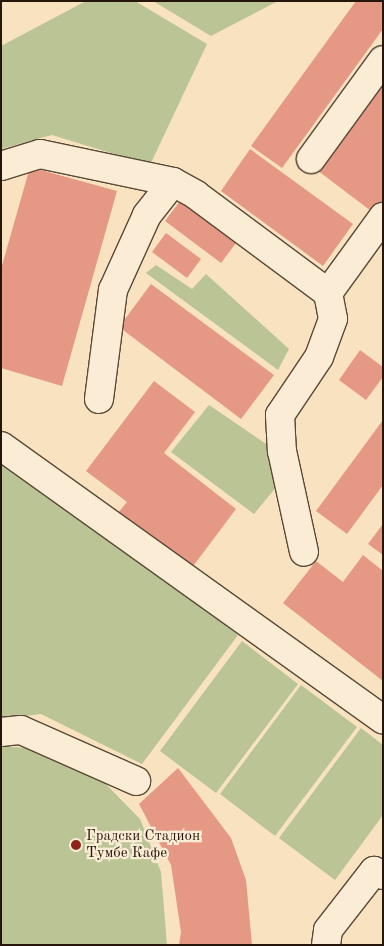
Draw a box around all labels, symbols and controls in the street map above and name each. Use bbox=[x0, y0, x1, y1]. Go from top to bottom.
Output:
place label: Градски Стадион Тумбе Кафе bbox=[86, 827, 200, 862]
marker: Градски Стадион Тумбе Кафе bbox=[70, 839, 82, 851]

